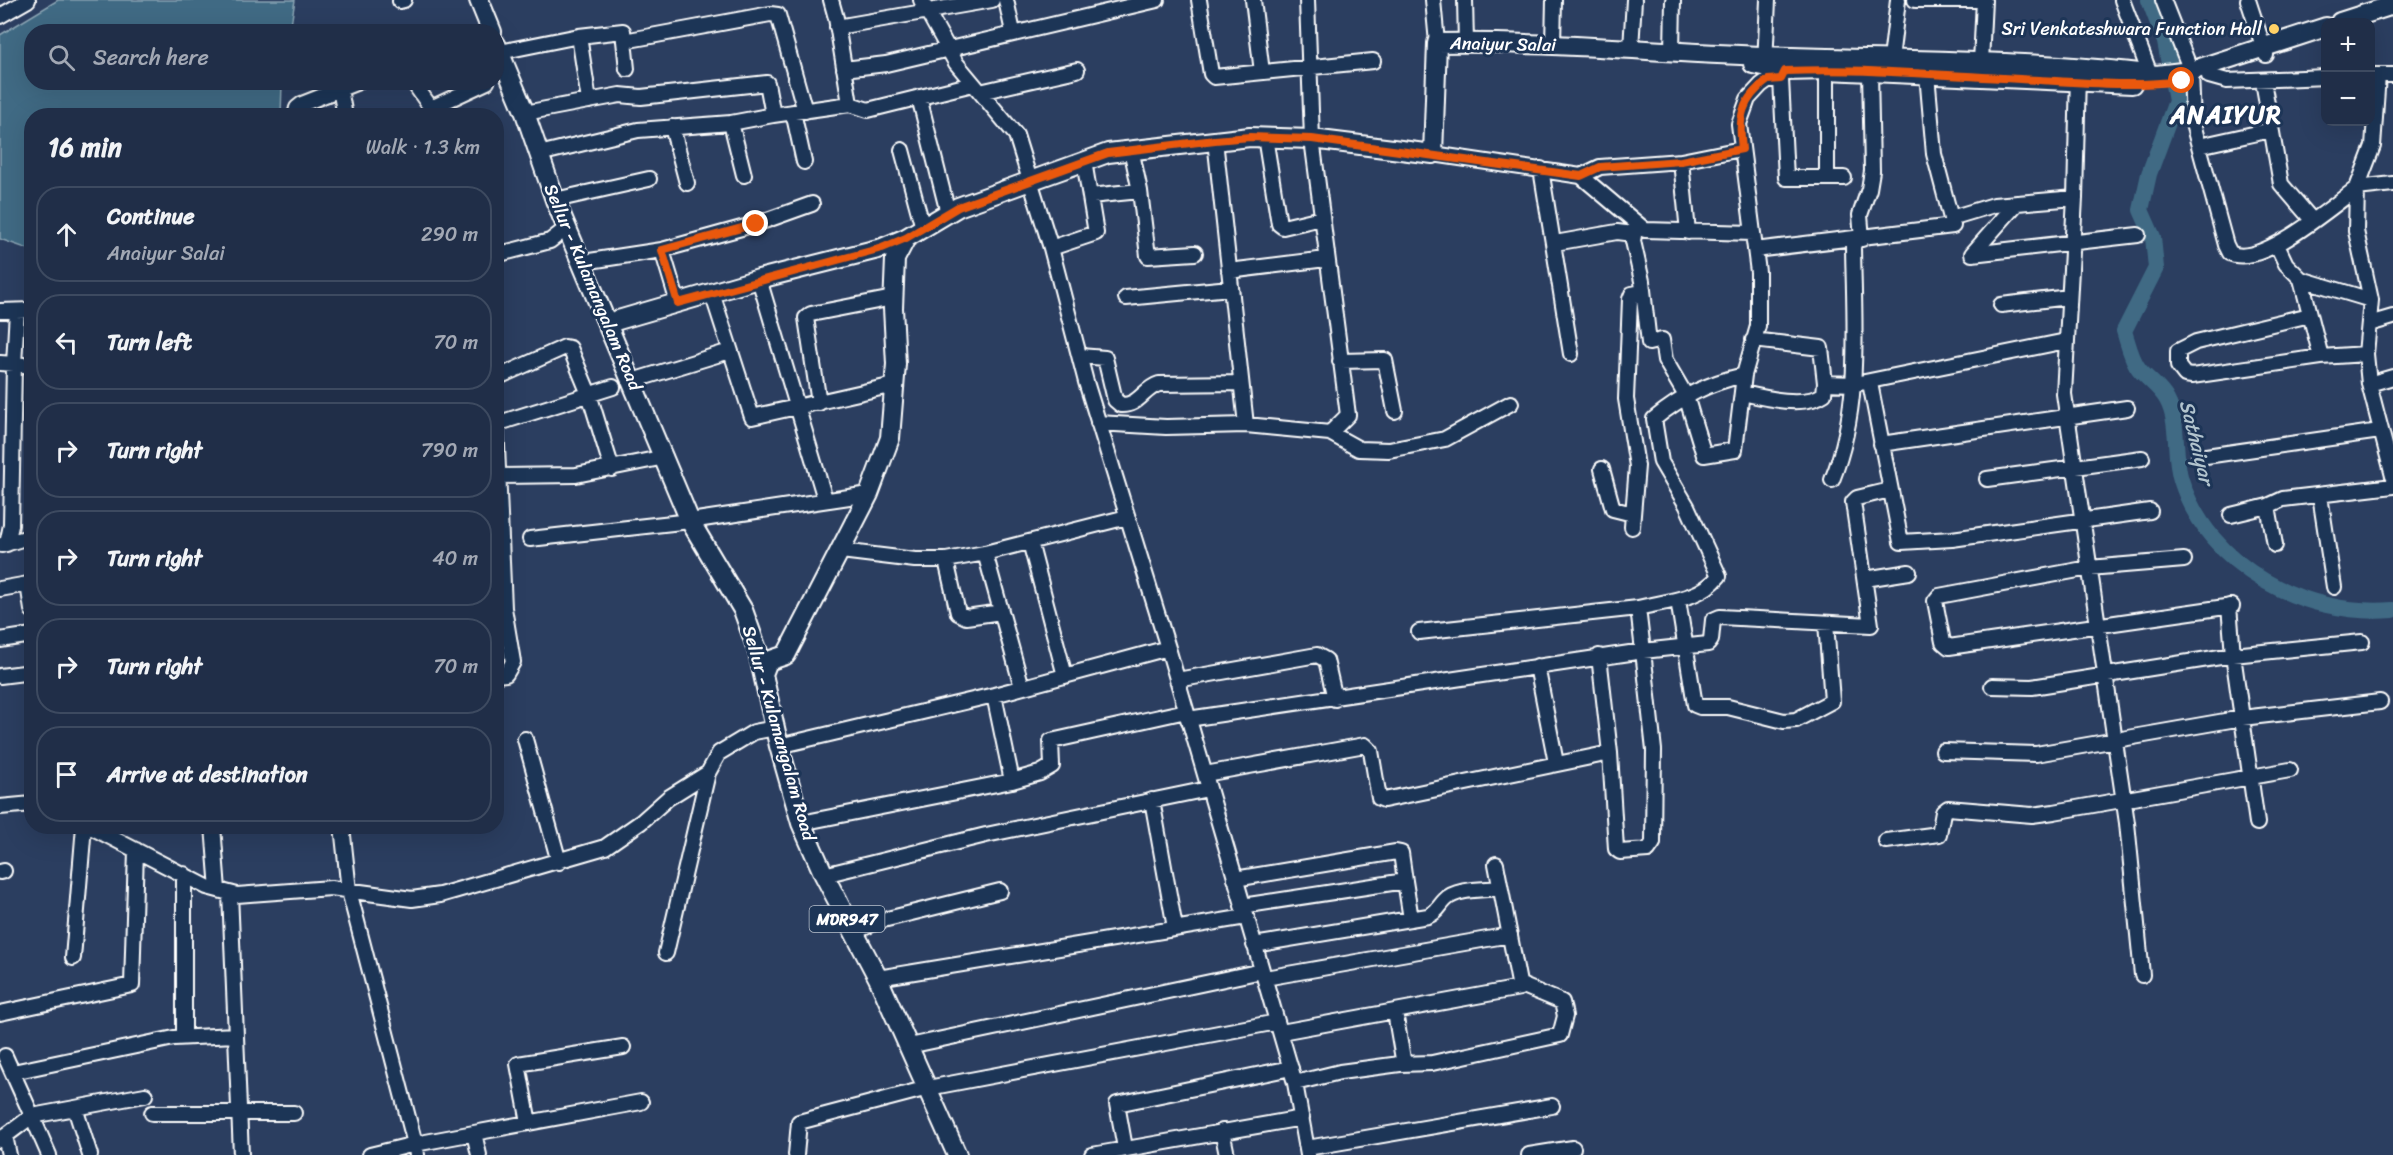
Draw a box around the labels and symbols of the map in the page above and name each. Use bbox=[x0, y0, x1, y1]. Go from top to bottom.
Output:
place label: Sri Venkateshwara Function Hall bbox=[2002, 13, 2263, 45]
marker: Sri Venkateshwara Function Hall bbox=[2267, 22, 2281, 36]
street label: Anaiyur Salai bbox=[1449, 27, 1557, 61]
route start bbox=[2168, 67, 2194, 93]
district label: ANAIYUR bbox=[2169, 94, 2282, 136]
street label: Sellur - Kulamangalam Road bbox=[535, 178, 652, 397]
route end bbox=[742, 210, 768, 236]
water label: Sathaiyar bbox=[2169, 396, 2225, 492]
street label: Sellur - Kulamangalam Road bbox=[733, 622, 825, 846]
road number: MDR947 bbox=[810, 906, 884, 932]

